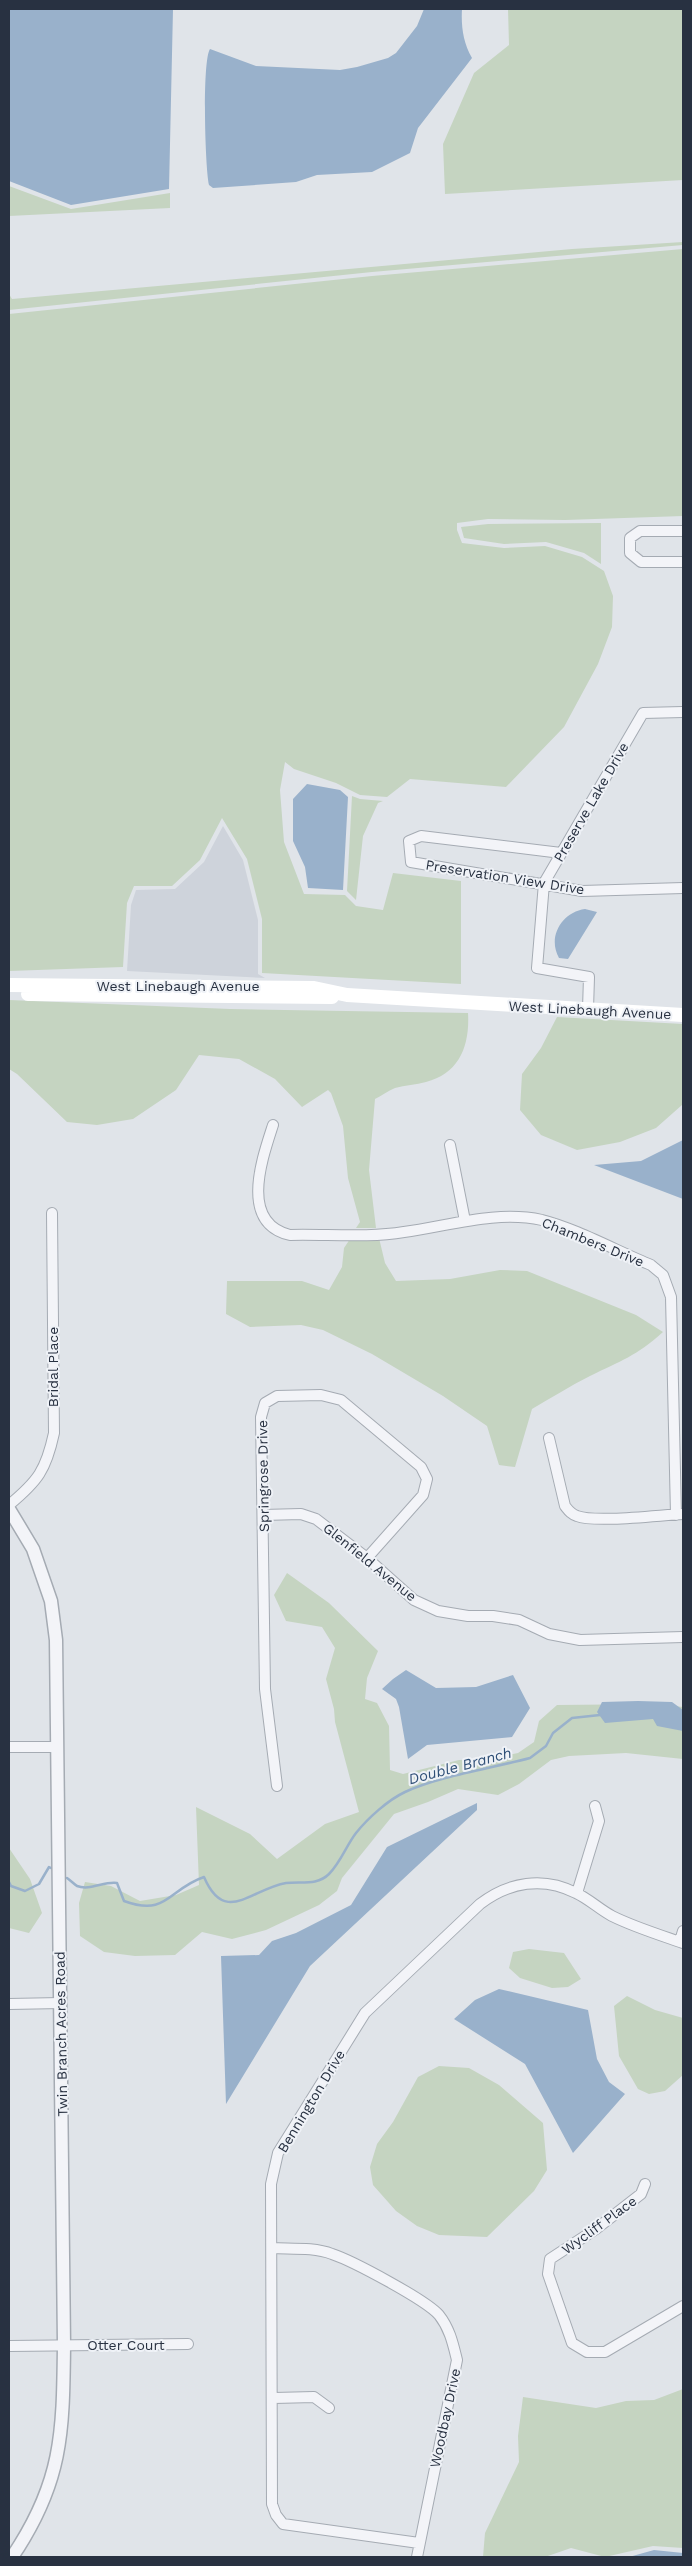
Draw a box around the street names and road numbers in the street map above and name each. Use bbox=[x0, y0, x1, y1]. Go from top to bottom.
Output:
street label: Preserve Lake Drive bbox=[550, 740, 632, 864]
street label: Preservation View Drive bbox=[424, 857, 586, 897]
street label: West Linebaugh Avenue bbox=[96, 978, 260, 994]
street label: West Linebaugh Avenue bbox=[508, 998, 672, 1022]
street label: Chambers Drive bbox=[540, 1214, 646, 1270]
street label: Bridal Place bbox=[45, 1327, 61, 1407]
street label: Springrose Drive bbox=[254, 1420, 272, 1532]
street label: Glenfield Avenue bbox=[320, 1520, 420, 1604]
street label: Twin Branch Acres Road bbox=[52, 1951, 70, 2117]
street label: Bennington Drive bbox=[274, 2047, 348, 2155]
street label: Wycliff Place bbox=[559, 2193, 639, 2257]
street label: Otter Court bbox=[87, 2337, 165, 2353]
street label: Woodbay Drive bbox=[427, 2367, 463, 2469]

